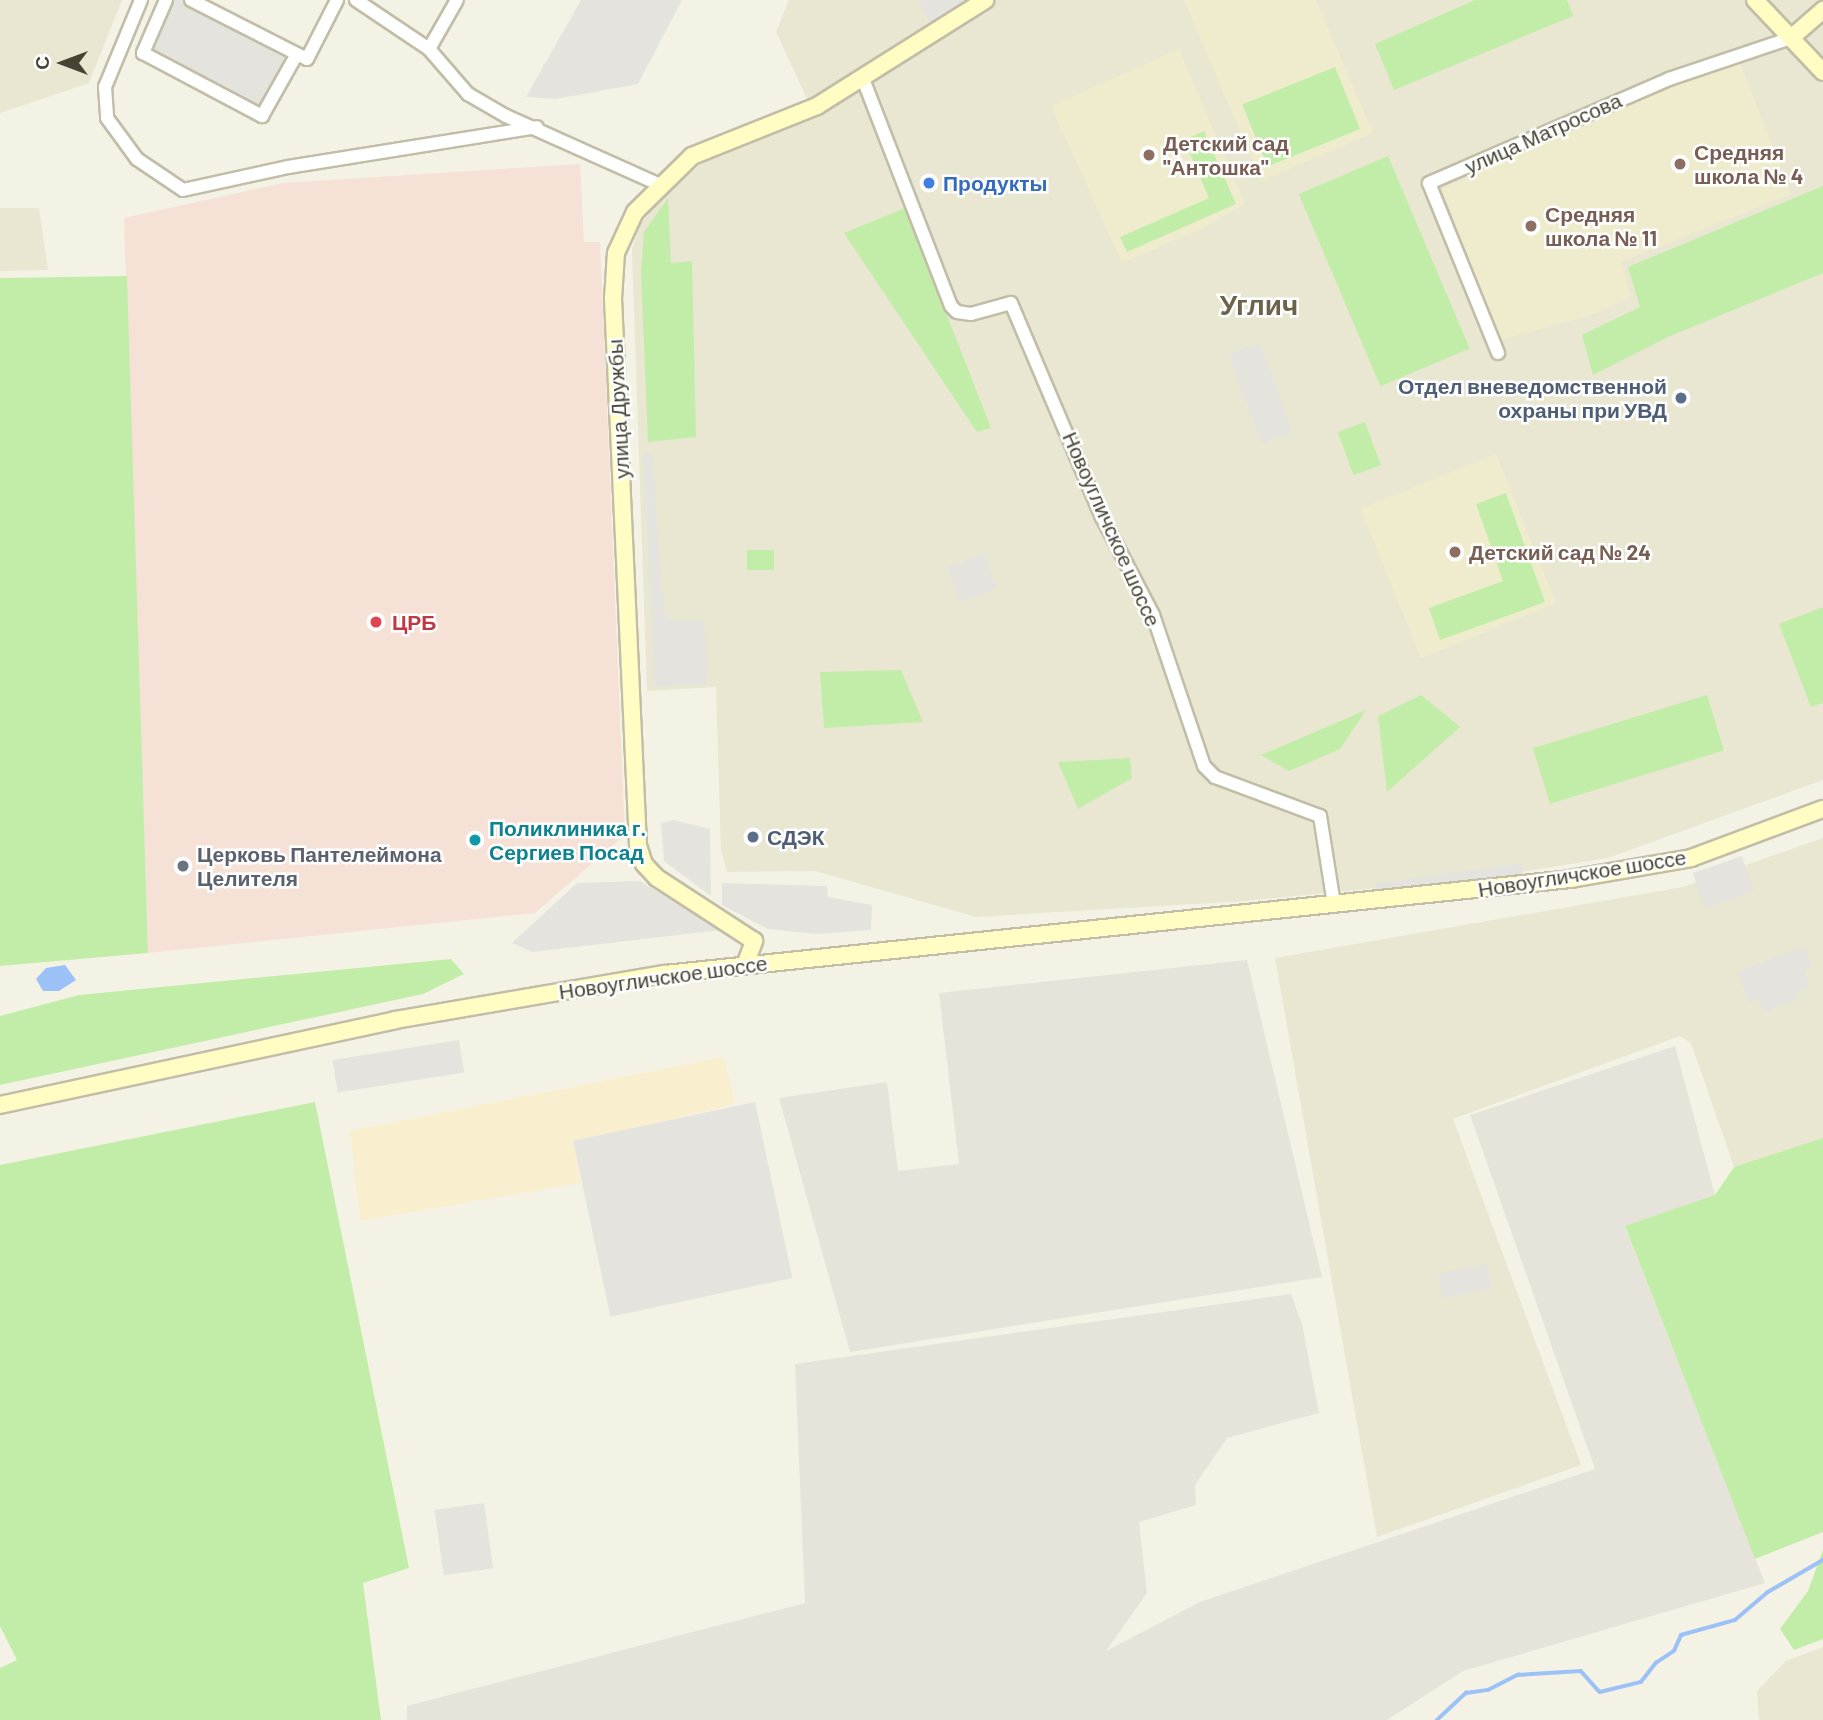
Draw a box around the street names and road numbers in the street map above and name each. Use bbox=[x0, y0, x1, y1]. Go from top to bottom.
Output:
street label: улица Матросова bbox=[1461, 87, 1625, 179]
street label: улица Дружбы bbox=[602, 339, 634, 479]
street label: Новоугличское шоссе bbox=[1058, 428, 1166, 630]
street label: Новоугличское шоссе bbox=[1476, 844, 1688, 902]
street label: Новоугличское шоссе bbox=[557, 950, 769, 1004]

